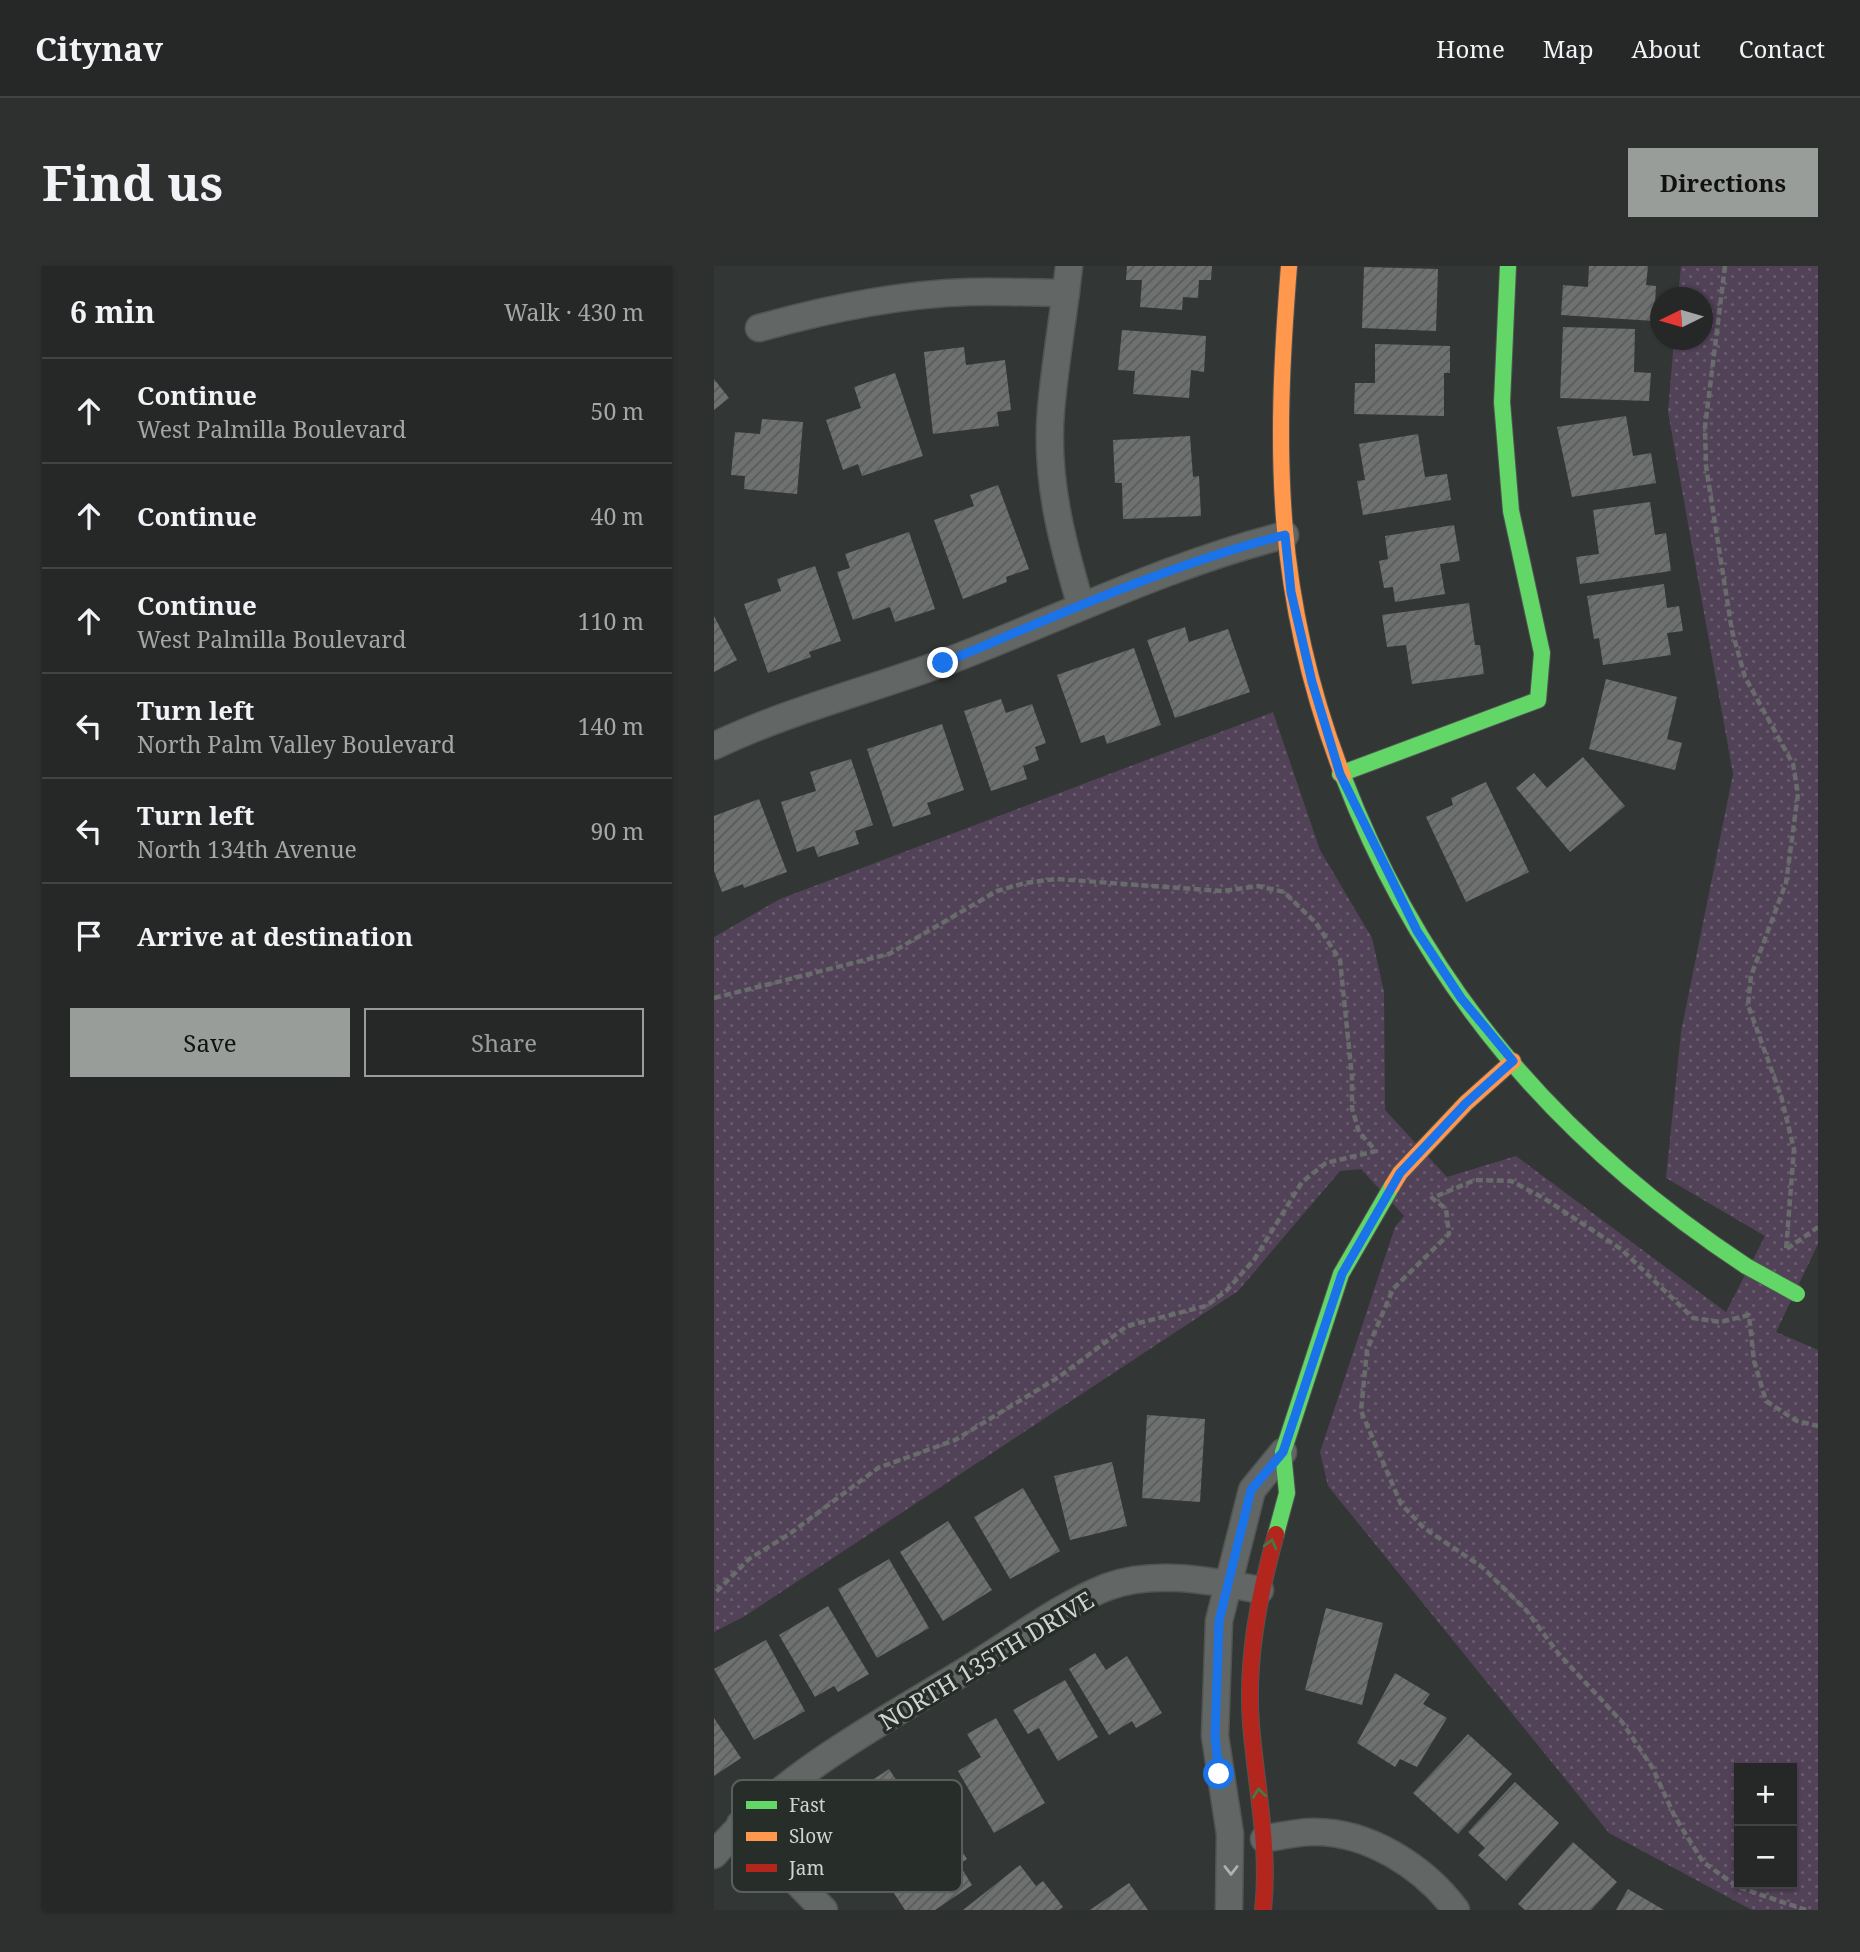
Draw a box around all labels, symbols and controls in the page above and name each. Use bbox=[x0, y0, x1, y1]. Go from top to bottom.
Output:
text: Citynav bbox=[35, 26, 163, 71]
text: Home bbox=[1436, 32, 1505, 65]
text: Map bbox=[1543, 32, 1594, 65]
text: About bbox=[1632, 32, 1701, 65]
text: Contact bbox=[1739, 32, 1825, 65]
button: Directions bbox=[1628, 148, 1818, 217]
text: Find us bbox=[42, 149, 223, 215]
north arrow bbox=[1650, 287, 1713, 350]
text: 6 min bbox=[70, 291, 155, 332]
text: Walk · 430 m bbox=[504, 296, 644, 328]
text: Continue bbox=[137, 377, 257, 413]
icon: ahead bbox=[70, 392, 108, 430]
text: 50 m bbox=[591, 395, 644, 427]
text: West Palmilla Boulevard bbox=[137, 413, 406, 445]
icon: ahead bbox=[70, 497, 108, 535]
text: Continue bbox=[137, 498, 257, 534]
text: 40 m bbox=[591, 500, 644, 532]
text: Continue bbox=[137, 587, 257, 623]
icon: ahead bbox=[70, 602, 108, 640]
text: 110 m bbox=[578, 605, 644, 637]
text: West Palmilla Boulevard bbox=[137, 623, 406, 655]
route end bbox=[927, 647, 958, 678]
text: Turn left bbox=[137, 692, 254, 728]
icon: left bbox=[70, 707, 108, 745]
text: 140 m bbox=[578, 710, 644, 742]
text: North Palm Valley Boulevard bbox=[137, 728, 455, 760]
text: Turn left bbox=[137, 797, 254, 833]
icon: left bbox=[70, 812, 108, 850]
text: 90 m bbox=[591, 815, 644, 847]
text: North 134th Avenue bbox=[137, 833, 357, 865]
icon: arrive bbox=[70, 917, 108, 955]
text: Arrive at destination bbox=[137, 918, 413, 954]
button: Save bbox=[70, 1008, 350, 1077]
button: Share bbox=[364, 1008, 644, 1077]
one-way arrow bbox=[1263, 1538, 1277, 1550]
street label: NORTH 135TH DRIVE bbox=[873, 1583, 1099, 1737]
route start bbox=[1203, 1758, 1234, 1789]
map controls bbox=[1734, 1763, 1797, 1889]
button: + bbox=[1734, 1763, 1797, 1826]
legend bbox=[732, 1780, 962, 1892]
one-way arrow bbox=[1251, 1788, 1266, 1799]
text: Fast bbox=[789, 1792, 826, 1818]
text: Slow bbox=[789, 1823, 833, 1849]
button: − bbox=[1734, 1826, 1797, 1889]
text: Jam bbox=[788, 1855, 824, 1881]
one-way arrow bbox=[1223, 1865, 1239, 1876]

